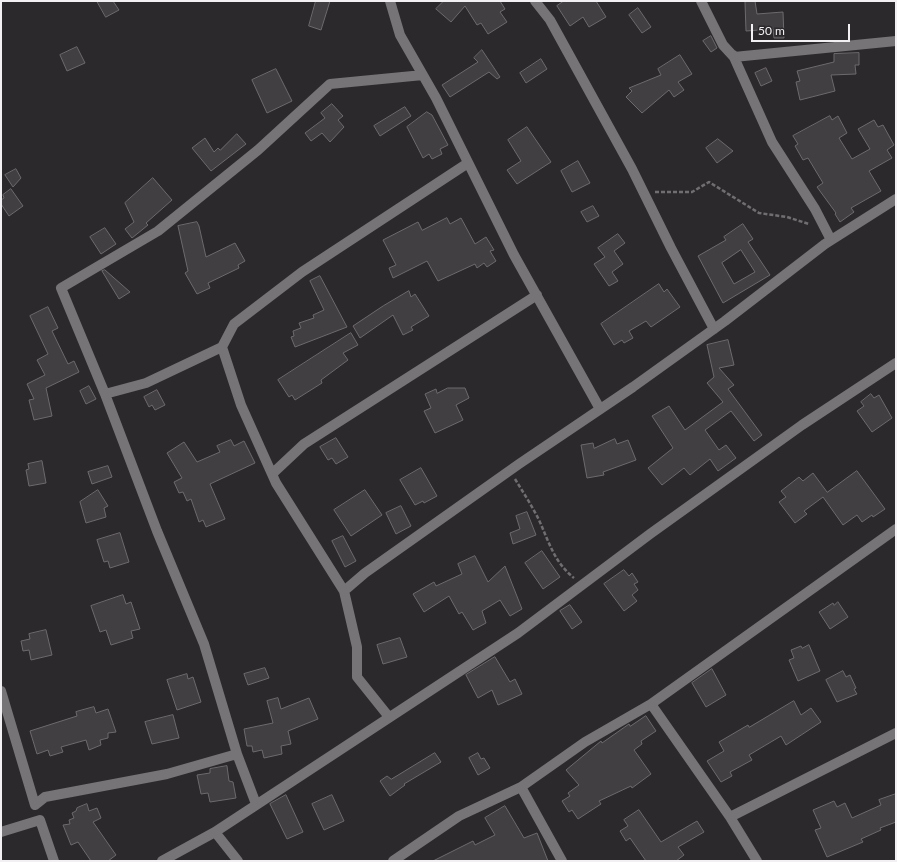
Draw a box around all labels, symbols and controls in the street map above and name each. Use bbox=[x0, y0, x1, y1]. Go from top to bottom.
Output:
scale bar bbox=[753, 16, 852, 42]
text: 50 m bbox=[758, 23, 785, 38]

